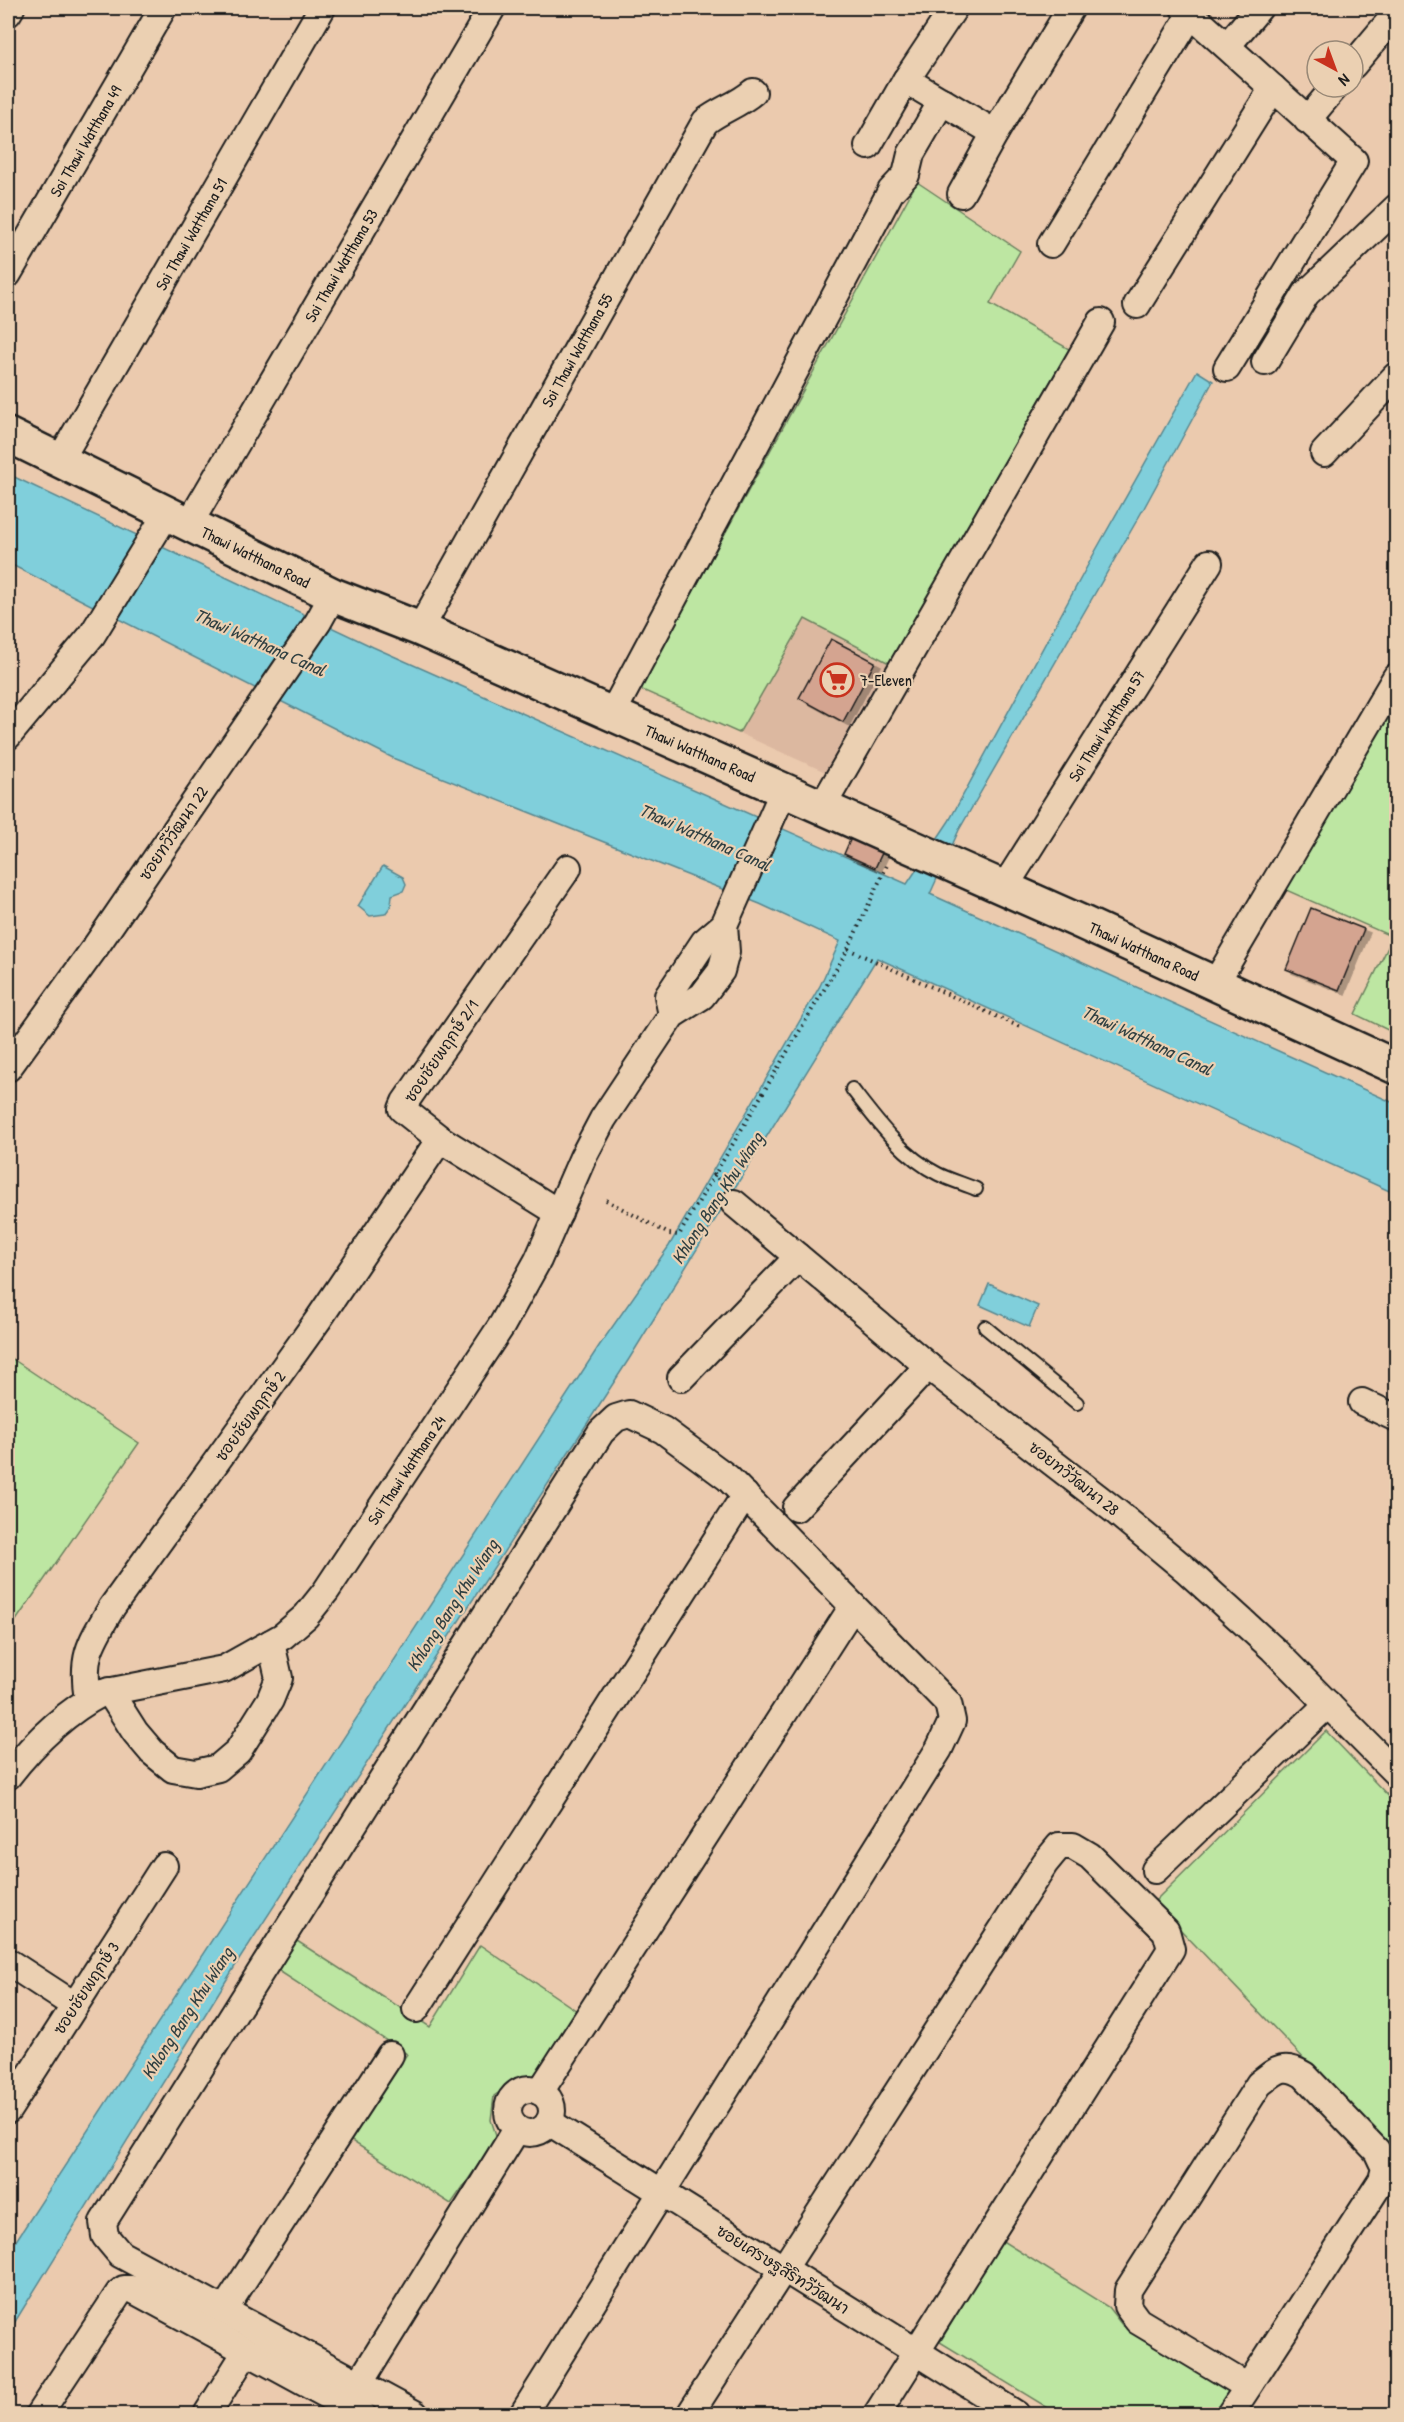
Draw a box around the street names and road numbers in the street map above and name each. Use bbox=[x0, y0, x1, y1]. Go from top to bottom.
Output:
street label: Soi Thawi Watthana 49 bbox=[44, 81, 127, 201]
street label: Soi Thawi Watthana 51 bbox=[150, 174, 232, 294]
street label: Soi Thawi Watthana 53 bbox=[299, 205, 383, 326]
street label: Soi Thawi Watthana 55 bbox=[536, 289, 618, 411]
street label: Thawi Watthana Road bbox=[197, 521, 314, 593]
street label: Soi Thawi Watthana 57 bbox=[1063, 665, 1150, 786]
street label: Thawi Watthana Road bbox=[641, 719, 759, 787]
street label: ซอยทวีวัฒนา 22 bbox=[133, 781, 213, 884]
street label: Thawi Watthana Road bbox=[1085, 916, 1203, 986]
street label: ซอยชัยพฤกษ์ 2/1 bbox=[399, 995, 484, 1107]
street label: ซอยชัยพฤกษ์ 2 bbox=[210, 1366, 291, 1466]
street label: Soi Thawi Watthana 24 bbox=[362, 1411, 450, 1529]
street label: ซอยทวีวัฒนา 28 bbox=[1024, 1436, 1124, 1520]
street label: ซอยชัยพฤกษ์ 3 bbox=[48, 1937, 125, 2039]
street label: ซอยเศรษฐสิริทวีวัฒนา bbox=[712, 2219, 854, 2320]

